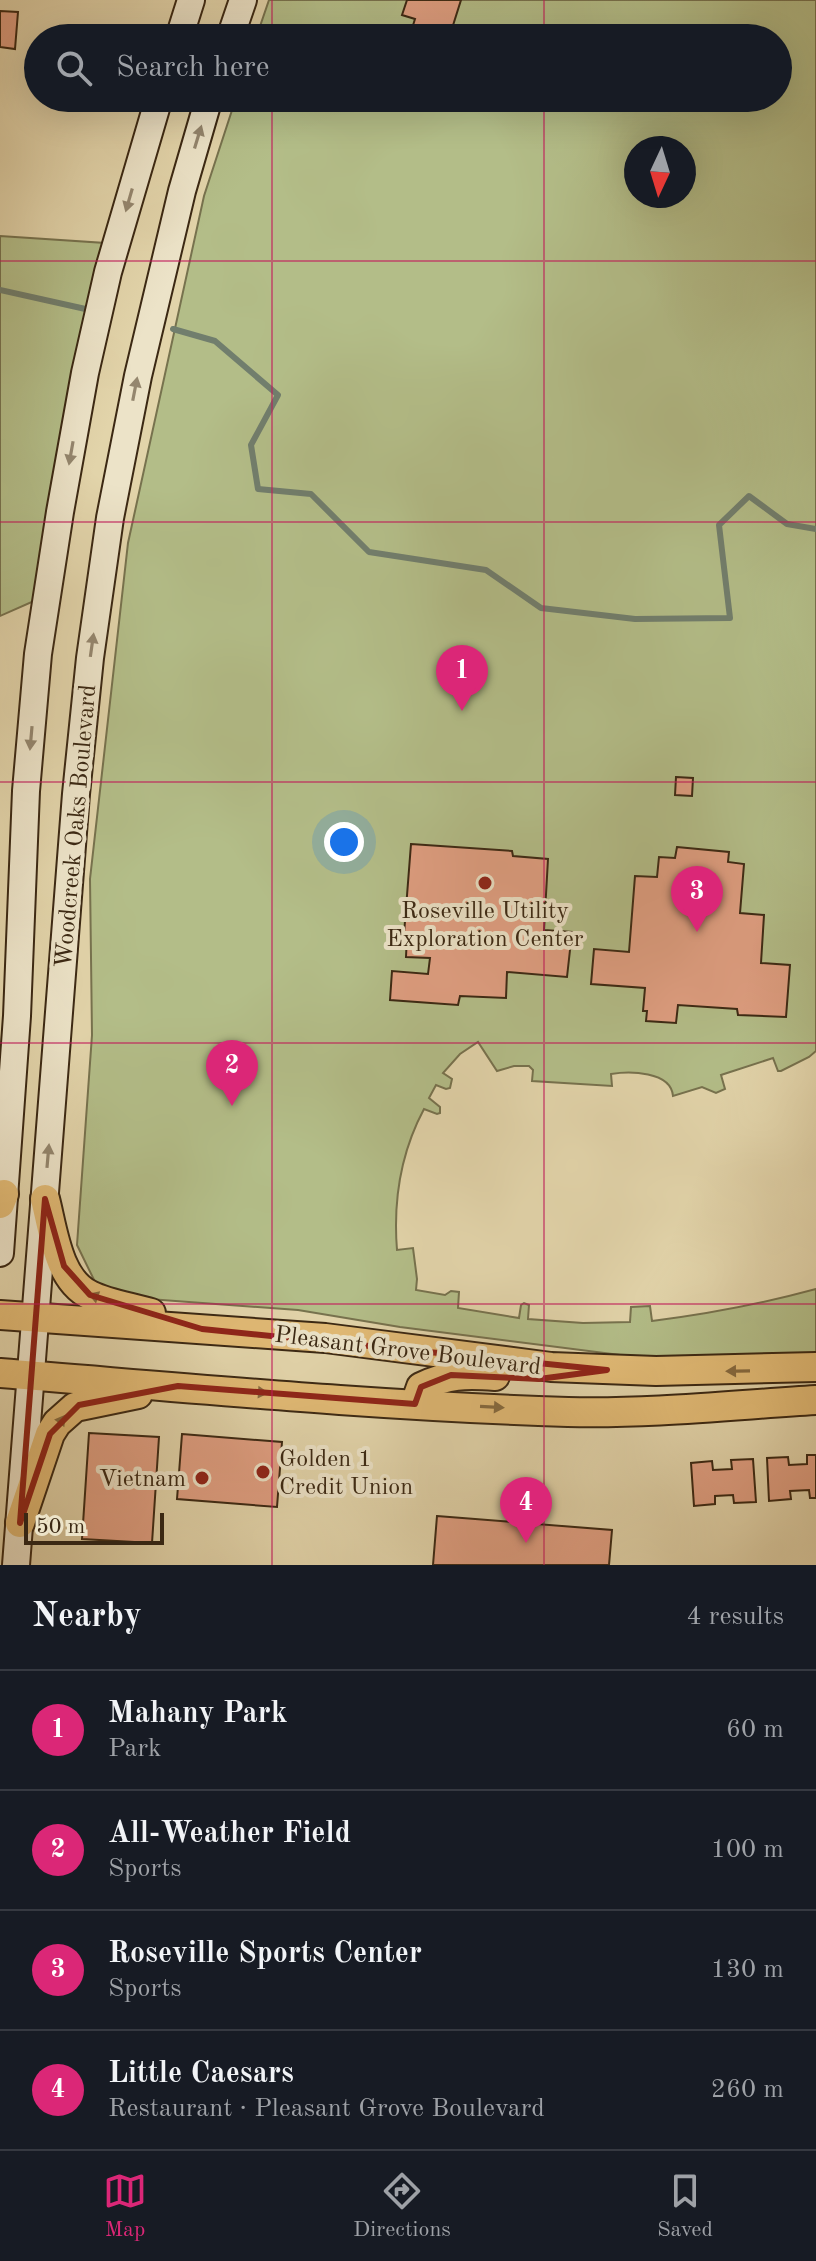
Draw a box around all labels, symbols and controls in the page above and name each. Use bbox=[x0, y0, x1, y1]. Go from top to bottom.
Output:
search box bbox=[24, 24, 792, 112]
icon: search bbox=[52, 46, 96, 90]
text: Search here bbox=[116, 53, 270, 83]
one-way arrow bbox=[192, 125, 205, 149]
north arrow bbox=[624, 136, 696, 208]
one-way arrow bbox=[122, 188, 135, 212]
one-way arrow bbox=[130, 377, 142, 402]
one-way arrow bbox=[64, 440, 76, 465]
one-way arrow bbox=[86, 633, 99, 658]
pin: 1 bbox=[436, 645, 488, 711]
street label: Woodcreek Oaks Boulevard bbox=[53, 683, 101, 969]
one-way arrow bbox=[24, 726, 37, 751]
your location bbox=[324, 822, 364, 862]
pin: 3 bbox=[671, 866, 723, 932]
marker: Roseville Utility Exploration Center bbox=[476, 874, 494, 892]
place label: Roseville Utility Exploration Center bbox=[386, 900, 584, 952]
pin: 2 bbox=[206, 1040, 258, 1106]
one-way arrow bbox=[42, 1143, 55, 1168]
one-way arrow bbox=[88, 1291, 112, 1303]
street label: Pleasant Grove Boulevard bbox=[273, 1324, 542, 1380]
one-way arrow bbox=[725, 1364, 750, 1377]
one-way arrow bbox=[244, 1386, 269, 1399]
one-way arrow bbox=[480, 1401, 506, 1414]
one-way arrow bbox=[49, 1415, 65, 1435]
place label: Golden 1 Credit Union bbox=[279, 1448, 413, 1500]
marker: Golden 1 Credit Union bbox=[254, 1463, 272, 1481]
place label: Vietnam bbox=[99, 1468, 186, 1492]
marker: Vietnam bbox=[193, 1469, 211, 1487]
pin: 4 bbox=[500, 1477, 552, 1543]
scale bar bbox=[24, 1509, 164, 1545]
text: 50 m bbox=[36, 1516, 85, 1538]
text: Nearby bbox=[32, 1600, 142, 1634]
text: 4 results bbox=[686, 1604, 784, 1630]
text: Mahany Park bbox=[108, 1699, 288, 1729]
text: 1 bbox=[50, 1717, 66, 1743]
text: 60 m bbox=[726, 1717, 784, 1743]
text: Park bbox=[108, 1736, 162, 1762]
text: All-Weather Field bbox=[108, 1819, 351, 1849]
text: 2 bbox=[50, 1837, 66, 1863]
text: 100 m bbox=[711, 1837, 784, 1863]
text: Sports bbox=[108, 1856, 182, 1882]
text: Roseville Sports Center bbox=[108, 1939, 422, 1969]
text: 3 bbox=[50, 1957, 66, 1983]
text: 130 m bbox=[711, 1957, 784, 1983]
text: Sports bbox=[108, 1976, 182, 2002]
text: Little Caesars bbox=[108, 2059, 294, 2089]
text: 4 bbox=[50, 2077, 66, 2103]
text: 260 m bbox=[711, 2077, 784, 2103]
text: Restaurant · Pleasant Grove Boulevard bbox=[108, 2096, 545, 2122]
tab: Map bbox=[103, 2169, 147, 2244]
tab: Directions bbox=[353, 2169, 451, 2244]
tab: Saved bbox=[657, 2169, 713, 2244]

